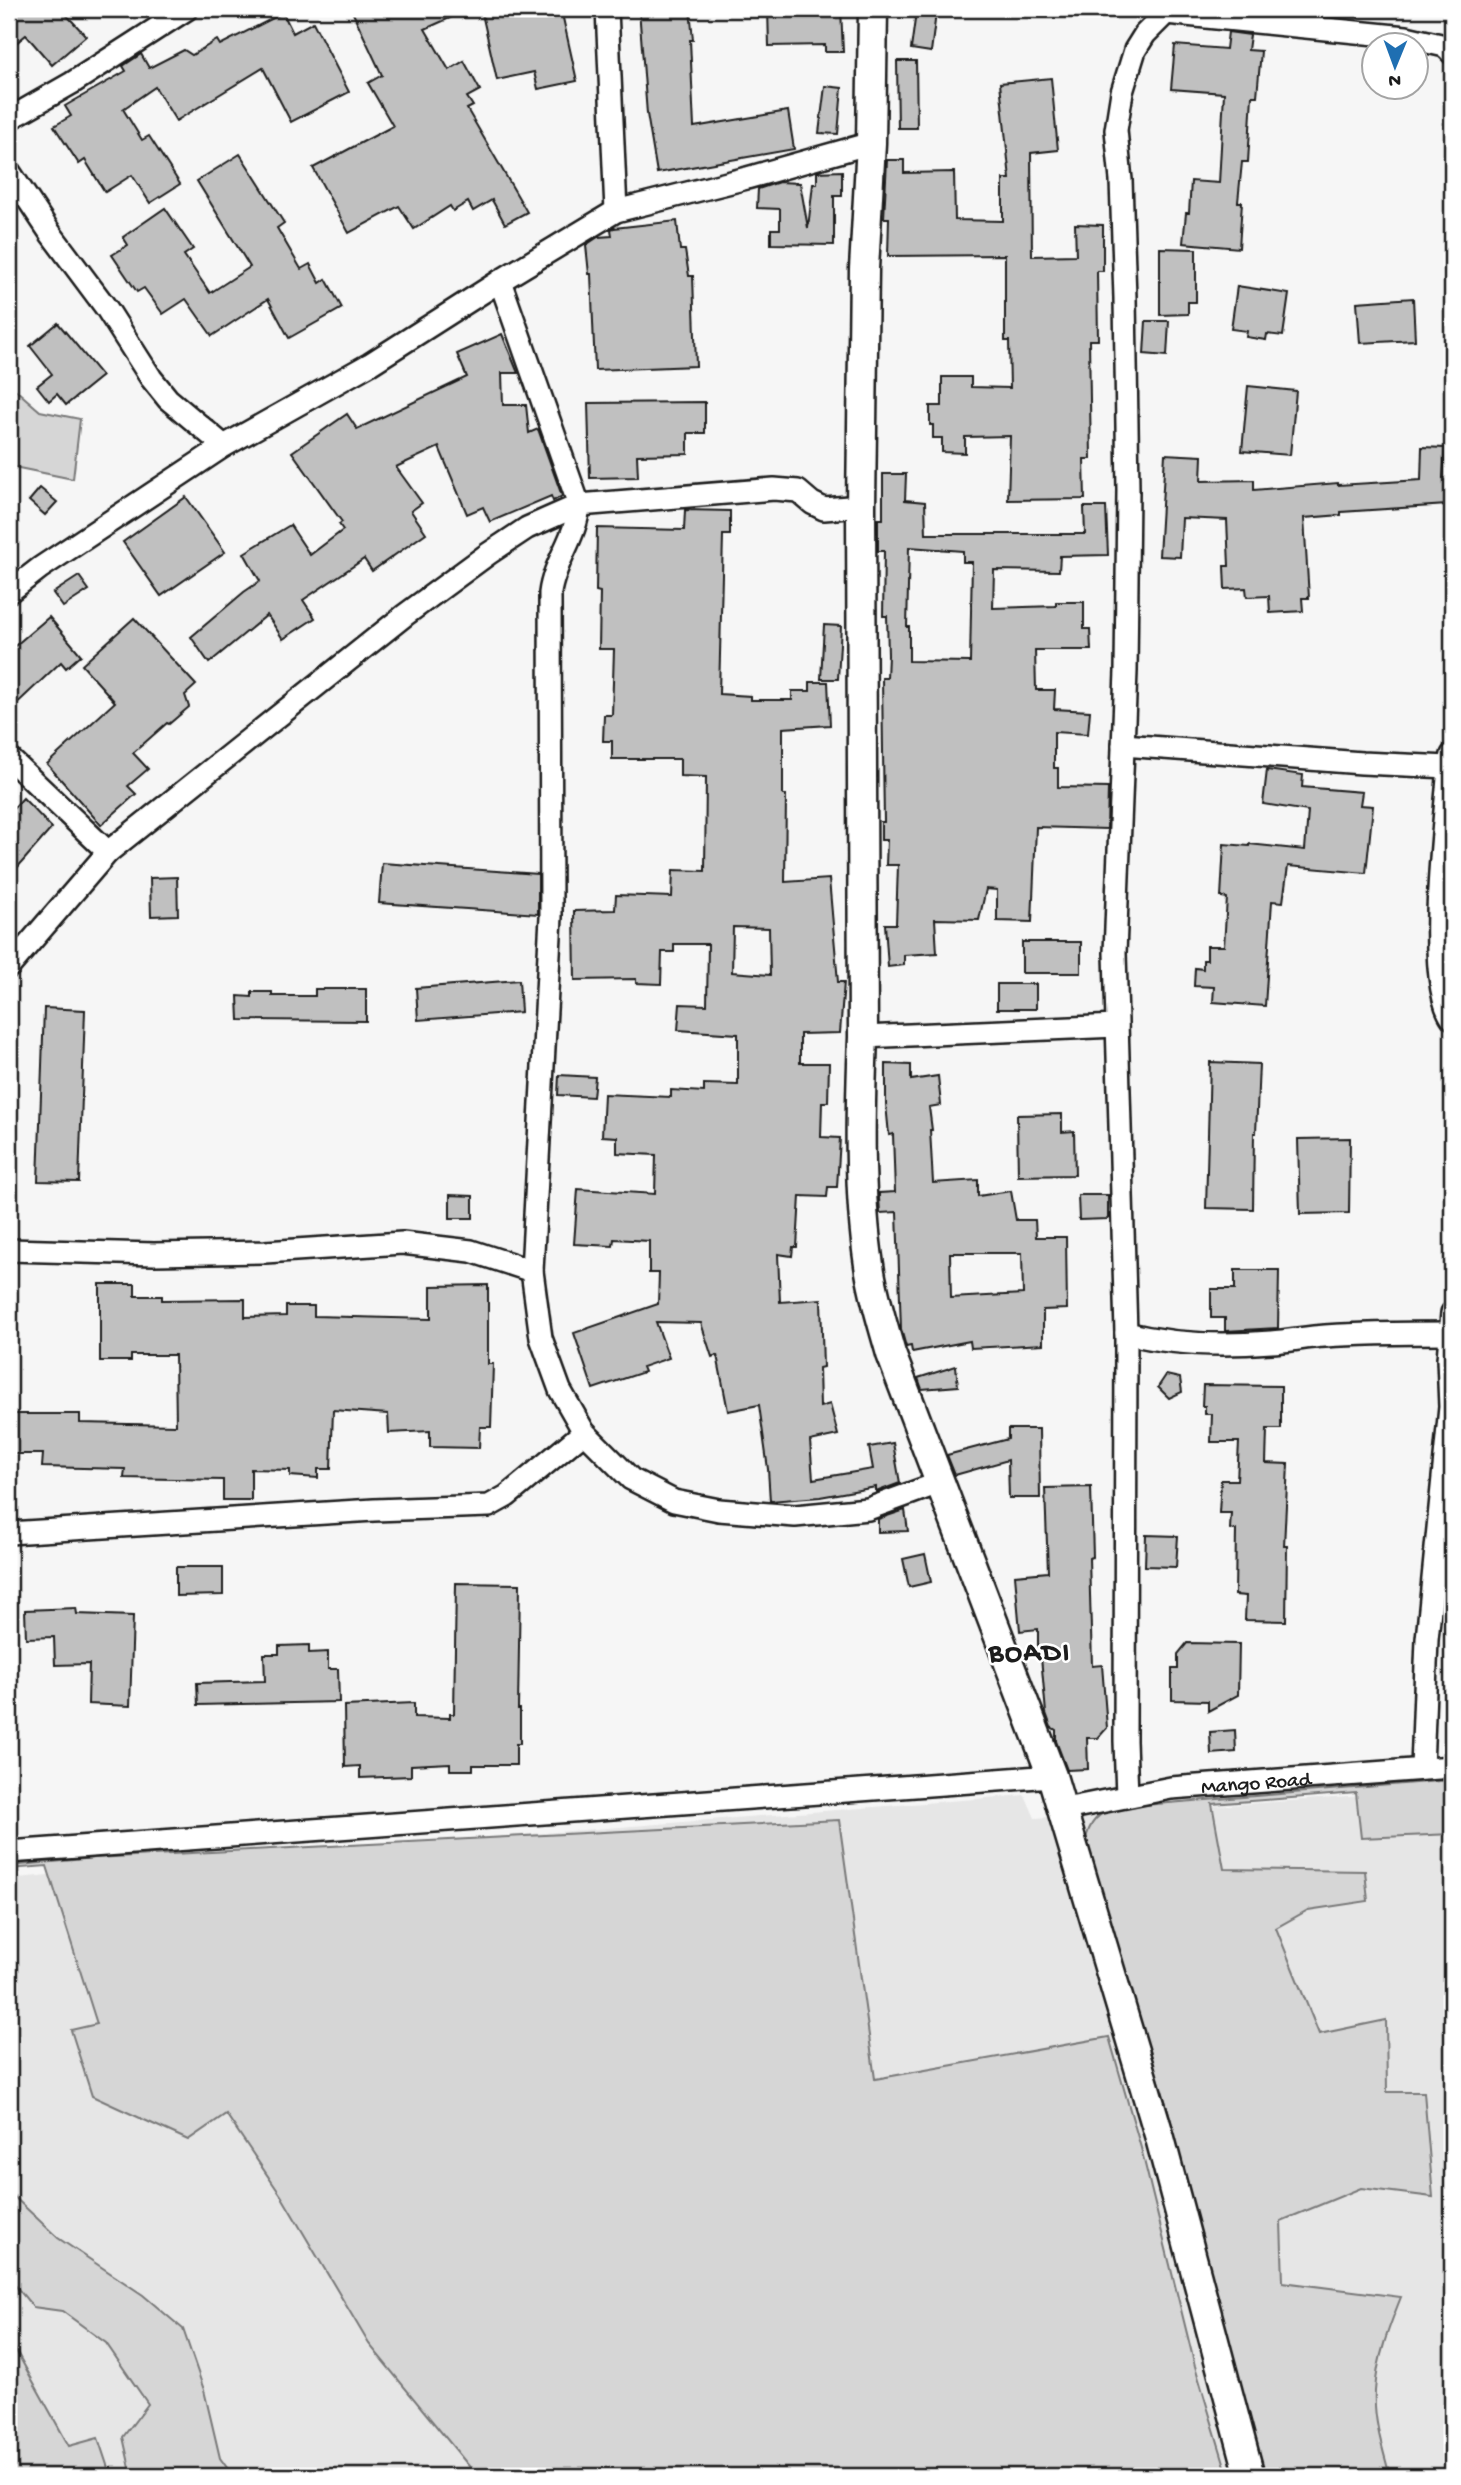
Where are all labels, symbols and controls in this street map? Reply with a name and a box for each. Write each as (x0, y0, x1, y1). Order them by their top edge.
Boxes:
north arrow (1360, 32, 1430, 102)
text: N (1388, 68, 1401, 91)
district label: BOADI (988, 1638, 1071, 1671)
street label: Mango Road (1200, 1768, 1314, 1802)

